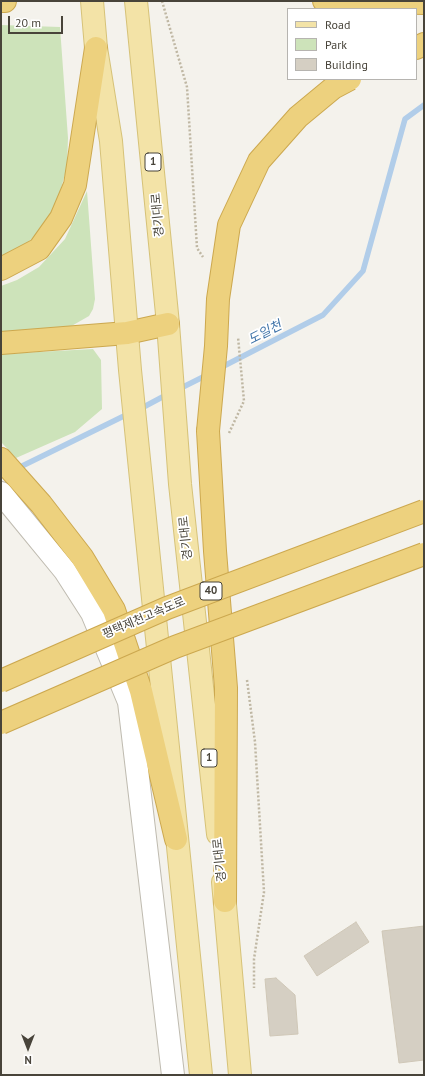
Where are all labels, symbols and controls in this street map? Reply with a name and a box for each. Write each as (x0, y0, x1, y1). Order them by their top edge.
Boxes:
scale bar (10, 8, 65, 34)
legend (287, 8, 417, 80)
text: 20 m (15, 15, 41, 30)
text: Road (325, 17, 350, 32)
text: Park (325, 37, 347, 52)
text: Building (325, 57, 368, 72)
road number: 1 (145, 153, 161, 171)
street label: 경기대로 (149, 192, 167, 238)
water label: 도일천 (245, 318, 285, 348)
street label: 경기대로 (177, 515, 195, 561)
road number: 40 (200, 582, 222, 600)
street label: 평택제천고속도로 (101, 594, 187, 642)
road number: 1 (201, 749, 217, 767)
street label: 경기대로 (211, 837, 229, 883)
north arrow (8, 1028, 48, 1068)
text: N (24, 1053, 32, 1067)

